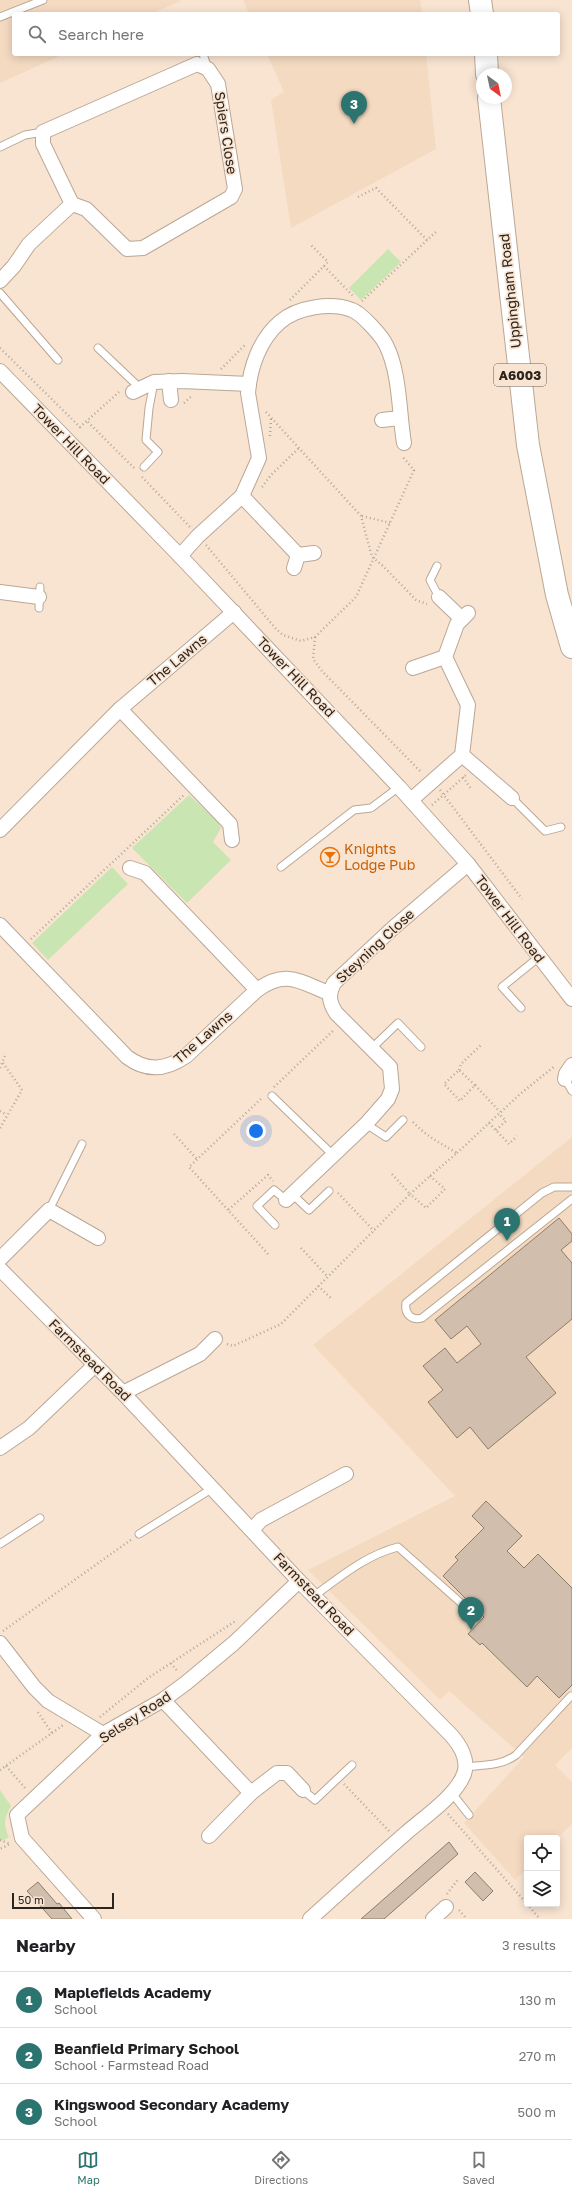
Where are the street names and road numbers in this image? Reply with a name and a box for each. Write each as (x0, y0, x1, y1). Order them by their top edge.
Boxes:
street label: Spiers Close (212, 90, 241, 176)
street label: Uppingham Road (495, 233, 524, 349)
road number: A6003 (494, 364, 546, 386)
street label: Tower Hill Road (29, 400, 114, 487)
street label: The Lawns (144, 630, 210, 689)
street label: Tower Hill Road (254, 633, 339, 720)
street label: Tower Hill Road (472, 872, 549, 966)
street label: Steyning Close (332, 905, 417, 986)
street label: The Lawns (170, 1007, 235, 1067)
street label: Farmstead Road (46, 1315, 135, 1404)
street label: Farmstead Road (270, 1548, 358, 1639)
street label: Selsey Road (96, 1687, 174, 1746)

